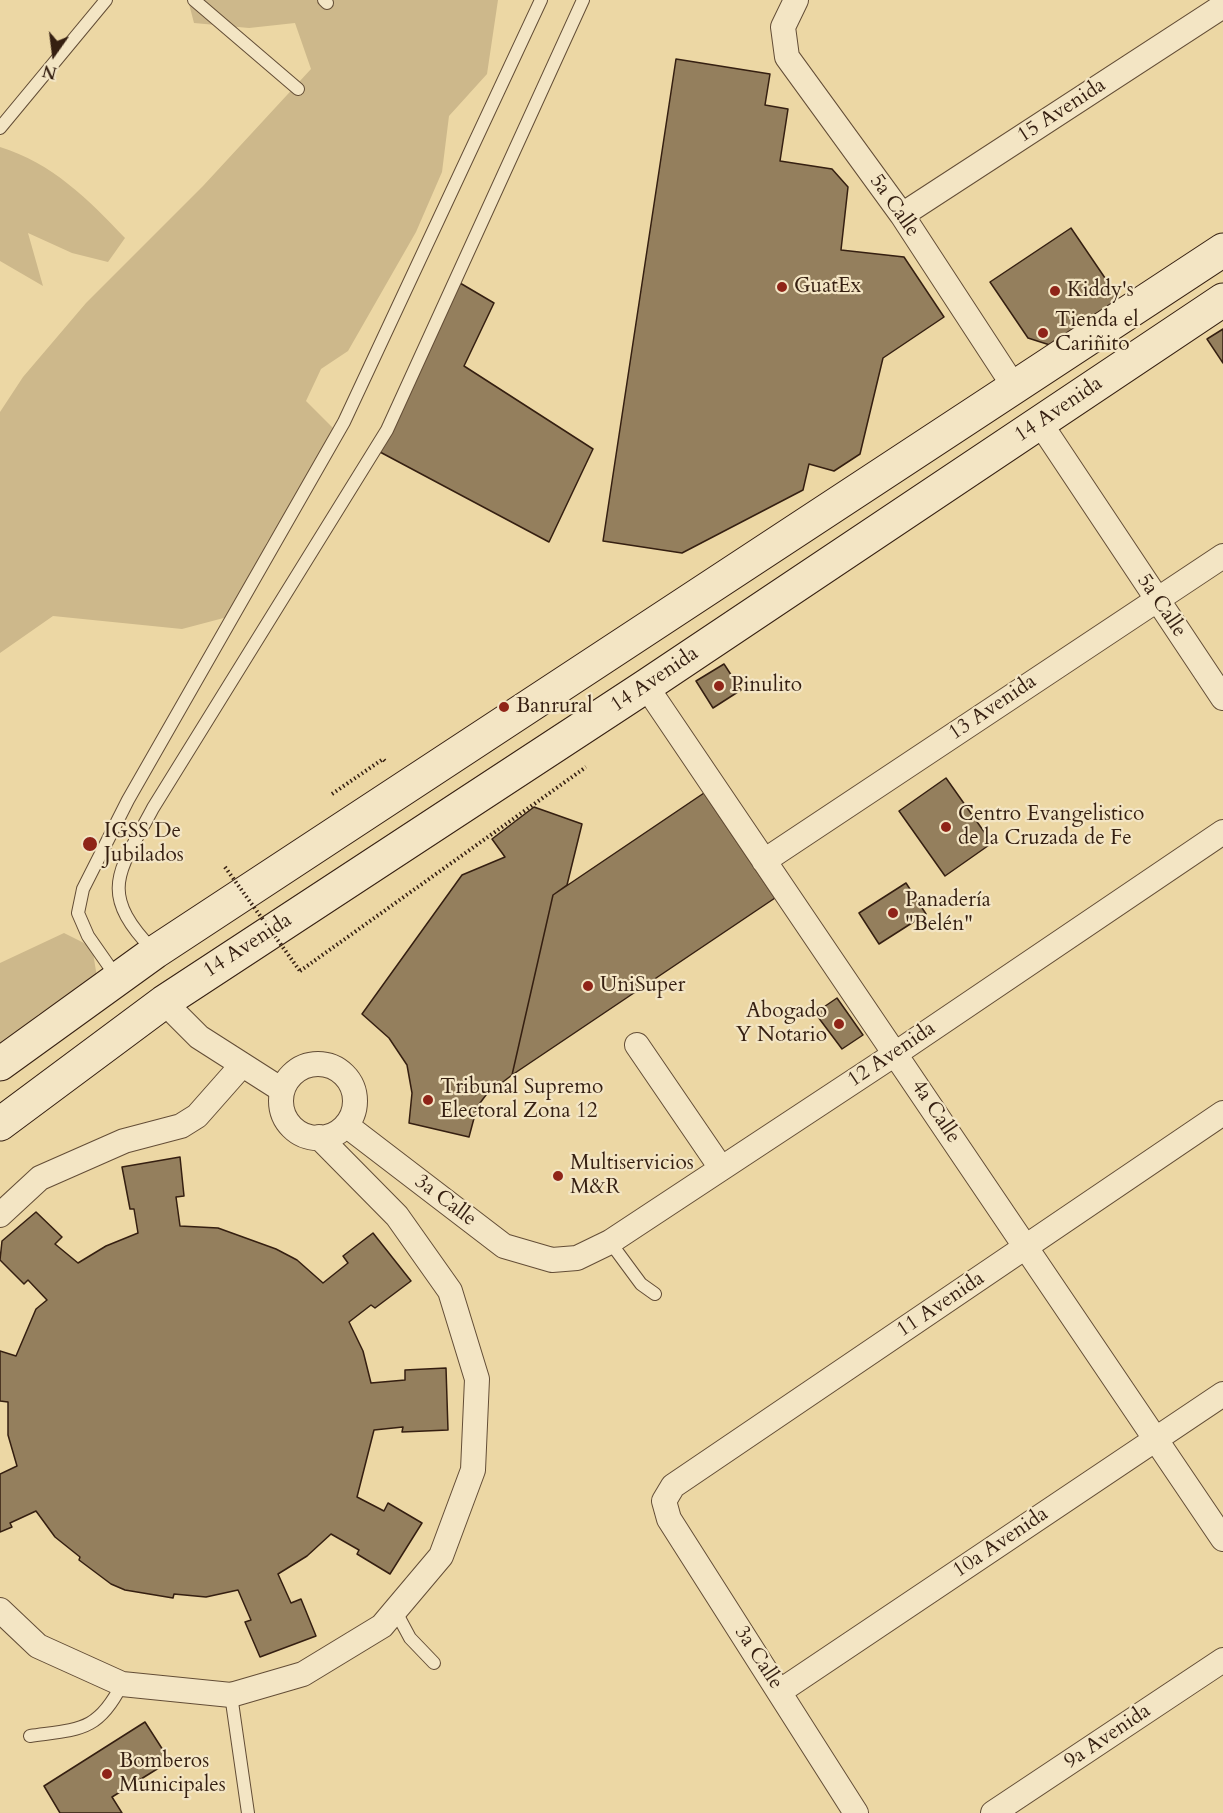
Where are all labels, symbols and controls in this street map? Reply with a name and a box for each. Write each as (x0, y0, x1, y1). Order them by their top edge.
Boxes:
north arrow (24, 24, 84, 84)
text: N (40, 59, 59, 84)
street label: 15 Avenida (1013, 73, 1111, 149)
street label: 5a Calle (863, 170, 925, 242)
place label: GuatEx (794, 274, 861, 300)
place label: Kiddy's (1067, 278, 1134, 304)
marker: GuatEx (775, 280, 789, 294)
marker: Kiddy's (1048, 284, 1062, 298)
place label: Tienda el Cariñito (1055, 308, 1139, 358)
marker: Tienda el Cariñito (1036, 326, 1050, 340)
street label: 14 Avenida (1010, 371, 1108, 449)
street label: 5a Calle (1131, 570, 1191, 642)
street label: 14 Avenida (606, 641, 704, 719)
street label: 13 Avenida (944, 669, 1042, 747)
place label: Pinulito (731, 673, 802, 699)
marker: Pinulito (712, 679, 726, 693)
place label: Banrural (516, 694, 593, 720)
marker: Banrural (497, 700, 511, 714)
place label: Centro Evangelistico de la Cruzada de Fe (958, 802, 1144, 852)
place label: IGSS De Jubilados (104, 819, 184, 869)
marker: Centro Evangelistico de la Cruzada de Fe (939, 820, 953, 834)
marker: IGSS De Jubilados (81, 835, 99, 853)
place label: Panadería "Belén" (905, 888, 991, 938)
marker: Panadería "Belén" (886, 906, 900, 920)
street label: 14 Avenida (199, 908, 297, 984)
place label: UniSuper (600, 973, 685, 999)
marker: UniSuper (581, 979, 595, 993)
place label: Abogado Y Notario (736, 999, 827, 1049)
street label: 12 Avenida (843, 1016, 941, 1094)
marker: Abogado Y Notario (832, 1017, 846, 1031)
place label: Tribunal Supremo Electoral Zona 12 (440, 1075, 603, 1125)
street label: 4a Calle (905, 1076, 965, 1148)
marker: Tribunal Supremo Electoral Zona 12 (421, 1093, 435, 1107)
place label: Multiservicios M&R (570, 1151, 694, 1201)
marker: Multiservicios M&R (551, 1169, 565, 1183)
street label: 3a Calle (409, 1170, 481, 1232)
street label: 11 Avenida (892, 1266, 990, 1344)
street label: 10a Avenida (949, 1502, 1053, 1584)
street label: 3a Calle (728, 1621, 788, 1695)
street label: 9a Avenida (1060, 1699, 1156, 1775)
place label: Bomberos Municipales (119, 1749, 226, 1799)
marker: Bomberos Municipales (100, 1767, 114, 1781)

